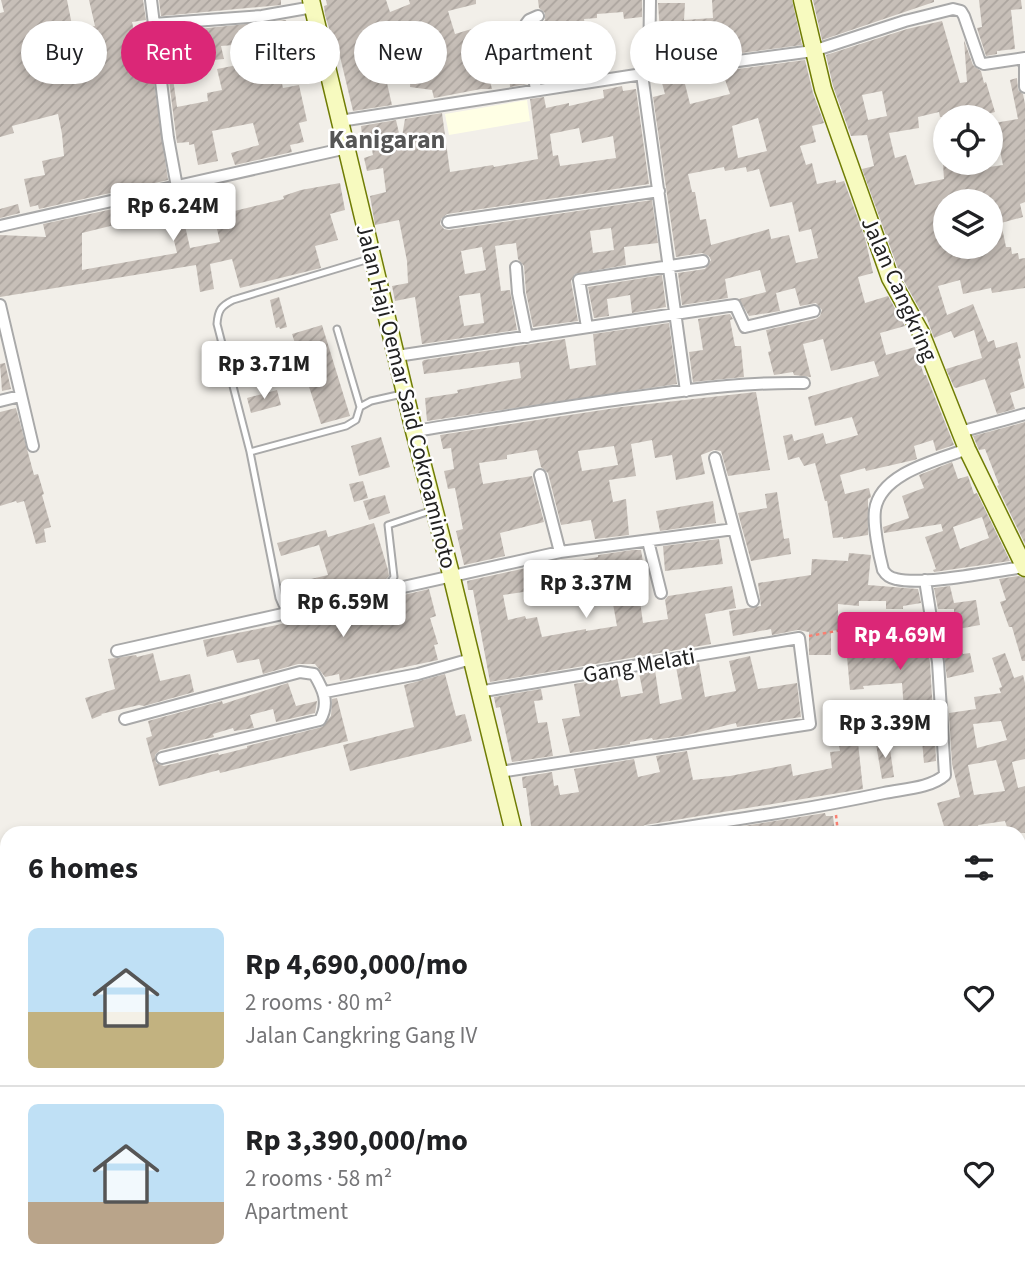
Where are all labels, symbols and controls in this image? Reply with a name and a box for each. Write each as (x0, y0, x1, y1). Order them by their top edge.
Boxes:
chip: Buy (21, 21, 107, 84)
chip: Rent (121, 21, 216, 84)
chip: Filters (230, 21, 340, 84)
chip: New (354, 21, 447, 84)
chip: Apartment (461, 21, 616, 84)
chip: House (630, 21, 742, 84)
map controls (933, 105, 1003, 259)
button: locate (933, 105, 1003, 175)
district label: Kanigaran (329, 121, 446, 158)
pin: Rp 6.24M (101, 184, 245, 243)
text: Rp 6.24M (127, 189, 219, 222)
button: layers (933, 189, 1003, 259)
street label: Jalan Cangkring (853, 212, 946, 367)
street label: Jalan Haji Oemar Said Cokroaminoto (348, 220, 465, 572)
pin: Rp 3.71M (192, 342, 336, 401)
text: Rp 3.71M (218, 347, 310, 380)
pin: Rp 3.37M (514, 560, 658, 620)
text: Rp 3.37M (540, 566, 632, 599)
pin: Rp 6.59M (271, 580, 415, 639)
text: Rp 6.59M (297, 585, 389, 618)
pin: Rp 4.69M (828, 612, 972, 672)
text: Rp 4.69M (854, 618, 946, 651)
street label: Gang Melati (580, 639, 698, 692)
pin: Rp 3.39M (813, 700, 957, 760)
text: Rp 3.39M (839, 706, 931, 739)
text: 6 homes (28, 847, 138, 890)
icon: filters (960, 849, 998, 887)
text: Rp 4,690,000/mo (245, 943, 468, 986)
icon: home (84, 956, 168, 1040)
icon: heart (960, 979, 998, 1017)
text: 2 rooms · 80 m² (245, 986, 392, 1019)
text: Jalan Cangkring Gang IV (245, 1019, 477, 1052)
text: Rp 3,390,000/mo (245, 1119, 468, 1162)
icon: home (84, 1132, 168, 1216)
icon: heart (960, 1155, 998, 1193)
text: 2 rooms · 58 m² (245, 1162, 392, 1195)
text: Apartment (245, 1195, 348, 1228)

